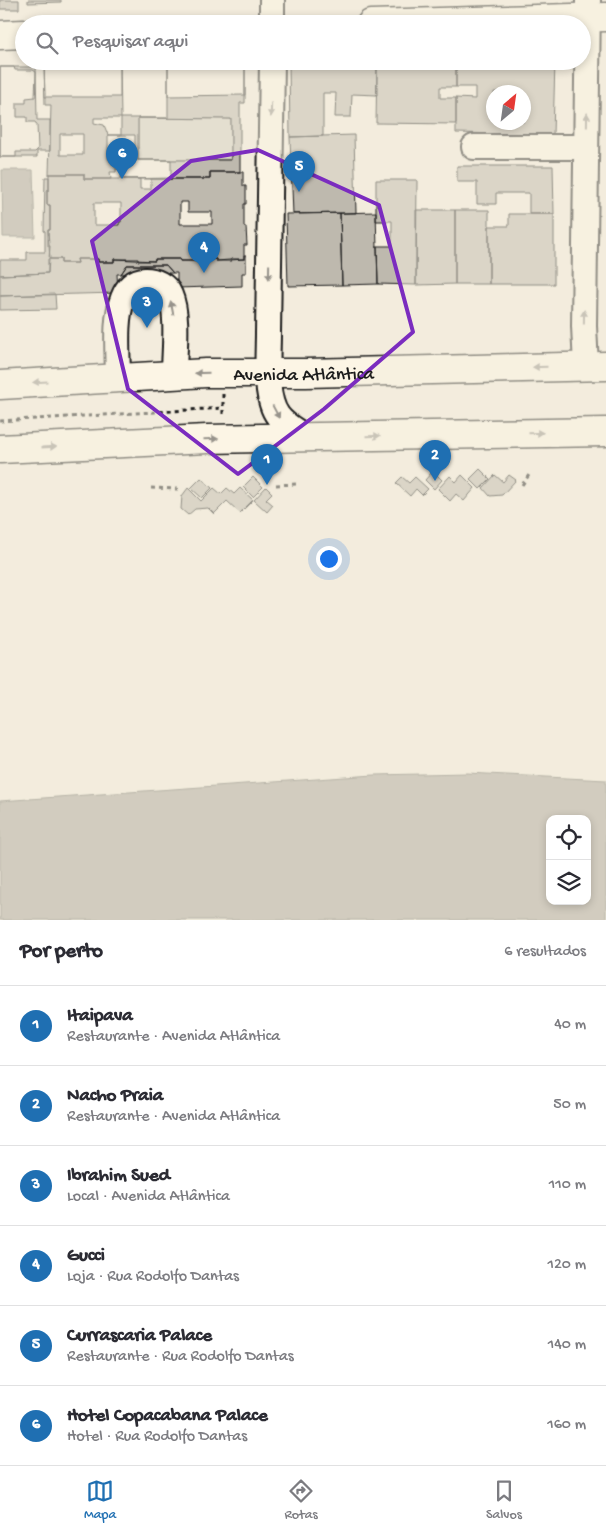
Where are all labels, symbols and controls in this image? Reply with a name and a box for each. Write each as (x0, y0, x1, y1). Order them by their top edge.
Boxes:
search box (15, 15, 591, 70)
icon: search (33, 29, 61, 57)
text: Pesquisar aqui (73, 31, 188, 54)
north arrow (486, 85, 531, 130)
one-way arrow (267, 102, 275, 118)
one-way arrow (583, 111, 591, 127)
pin: 6 (106, 138, 138, 179)
pin: 5 (283, 151, 315, 192)
pin: 4 (188, 232, 220, 273)
one-way arrow (265, 265, 273, 281)
pin: 3 (131, 287, 163, 328)
one-way arrow (168, 300, 176, 316)
one-way arrow (580, 309, 588, 325)
street label: Avenida Atlântica (233, 363, 376, 388)
one-way arrow (532, 363, 548, 371)
one-way arrow (194, 369, 210, 377)
one-way arrow (31, 379, 47, 387)
one-way arrow (272, 404, 280, 419)
one-way arrow (528, 429, 544, 437)
one-way arrow (366, 432, 382, 440)
one-way arrow (203, 435, 219, 443)
pin: 2 (419, 440, 451, 481)
one-way arrow (41, 442, 57, 450)
pin: 1 (251, 444, 283, 485)
your location (316, 546, 342, 572)
map controls (546, 815, 591, 905)
button: locate (546, 815, 591, 860)
button: layers (546, 860, 591, 905)
text: Por perto (20, 940, 103, 965)
text: 6 resultados (504, 943, 586, 962)
text: Itaipava (67, 1005, 133, 1028)
text: 1 (33, 1016, 39, 1035)
text: 40 m (554, 1016, 586, 1035)
text: Restaurante · Avenida Atlântica (67, 1028, 280, 1047)
text: Nacho Praia (67, 1085, 163, 1108)
text: 2 (32, 1096, 40, 1115)
text: 50 m (553, 1096, 586, 1115)
text: Restaurante · Avenida Atlântica (67, 1108, 280, 1127)
text: Ibrahim Sued (67, 1165, 170, 1188)
text: 3 (32, 1176, 40, 1195)
text: 110 m (549, 1176, 586, 1195)
text: Local · Avenida Atlântica (67, 1188, 230, 1207)
text: Gucci (67, 1245, 105, 1268)
text: 4 (32, 1256, 40, 1275)
text: 120 m (547, 1256, 586, 1275)
text: Loja · Rua Rodolfo Dantas (67, 1268, 239, 1287)
text: Currascaria Palace (67, 1325, 212, 1348)
text: 5 (32, 1336, 40, 1355)
text: 140 m (548, 1336, 586, 1355)
text: Restaurante · Rua Rodolfo Dantas (67, 1348, 294, 1367)
text: Hotel Copacabana Palace (67, 1405, 268, 1428)
text: 6 (32, 1416, 40, 1435)
text: 160 m (547, 1416, 586, 1435)
text: Hotel · Rua Rodolfo Dantas (67, 1428, 247, 1447)
tab: Mapa (84, 1477, 116, 1524)
tab: Rotas (284, 1477, 318, 1524)
tab: Salvos (486, 1477, 522, 1524)

